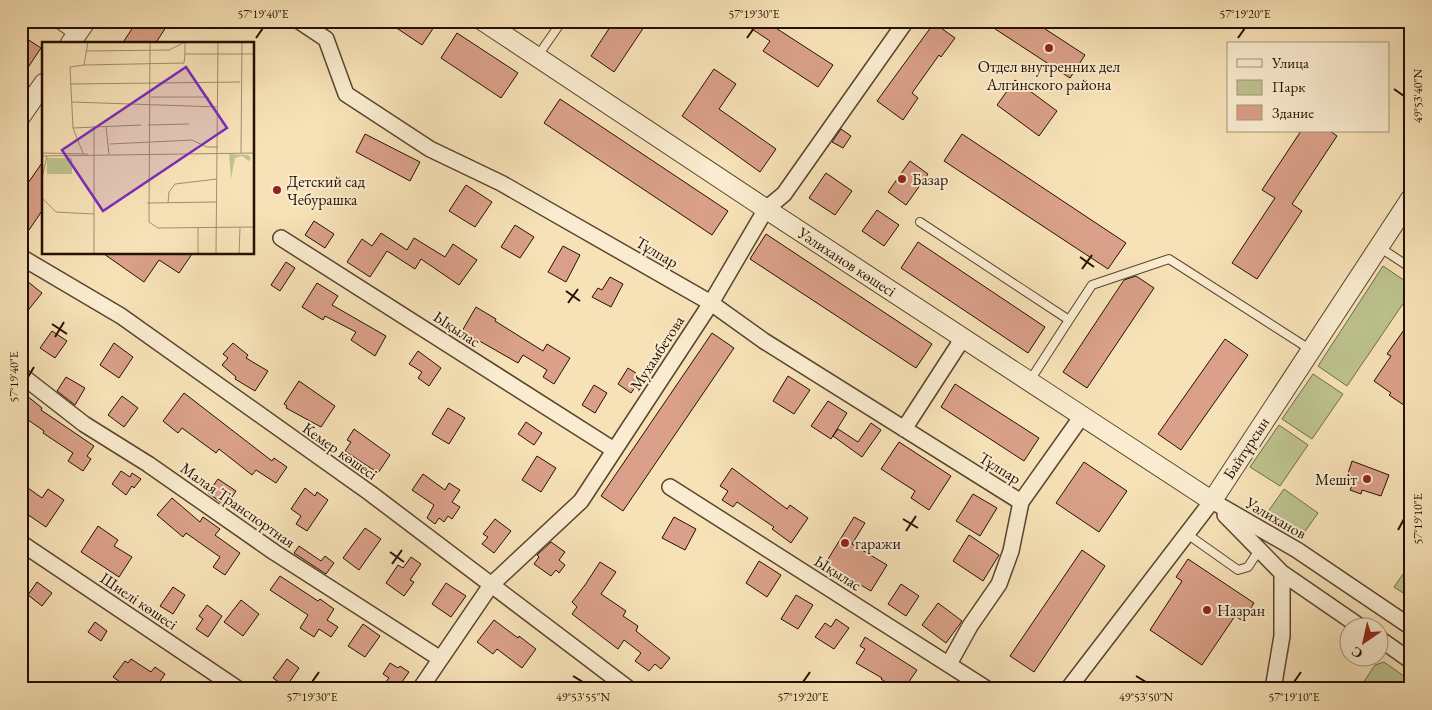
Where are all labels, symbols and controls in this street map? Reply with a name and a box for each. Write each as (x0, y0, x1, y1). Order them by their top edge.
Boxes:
text: 57°19'40"E (237, 6, 289, 22)
text: 57°19'30"E (728, 6, 780, 22)
text: 57°19'20"E (1219, 6, 1271, 22)
inset map (42, 42, 255, 255)
marker: Отдел внутренних дел Алгинского района (1043, 42, 1055, 54)
legend (1227, 42, 1390, 132)
text: Улица (1271, 53, 1309, 72)
place label: Отдел внутренних дел Алгинского района (978, 56, 1121, 95)
text: 49°53'40"N (1410, 69, 1426, 123)
text: Парк (1272, 77, 1305, 96)
text: Здание (1272, 103, 1314, 122)
place label: Базар (912, 169, 948, 190)
place label: Детский сад Чебурашка (287, 171, 366, 210)
marker: Базар (896, 173, 908, 185)
marker: Детский сад Чебурашка (271, 184, 283, 196)
street label: Уәлиханов көшесі (793, 222, 900, 302)
street label: Тұлпар (632, 231, 682, 273)
street label: Ықылас (429, 306, 485, 352)
street label: Мухамбетова (625, 311, 689, 394)
text: 57°19'40"E (6, 351, 22, 403)
street label: Байтұрсын (1218, 413, 1274, 483)
street label: Кемер көшесі (298, 417, 382, 485)
street label: Тұлпар (975, 447, 1025, 489)
street label: Малая Транспортная (176, 457, 300, 553)
place label: Мешіт (1315, 469, 1357, 490)
marker: Мешіт (1361, 473, 1373, 485)
street label: Уәлиханов (1241, 492, 1310, 544)
text: 57°19'10"E (1410, 493, 1426, 545)
place label: гаражи (855, 533, 901, 554)
marker: гаражи (839, 537, 851, 549)
street label: Ықылас (810, 550, 866, 596)
street label: Шиелі көшесі (96, 567, 182, 635)
place label: Назран (1217, 600, 1265, 621)
marker: Назран (1201, 604, 1213, 616)
north arrow (1340, 618, 1390, 668)
text: С (1348, 643, 1366, 663)
text: 57°19'30"E (286, 689, 338, 705)
text: 49°53'55"N (556, 689, 610, 705)
text: 57°19'20"E (777, 689, 829, 705)
text: 49°53'50"N (1119, 689, 1173, 705)
text: 57°19'10"E (1268, 689, 1320, 705)

